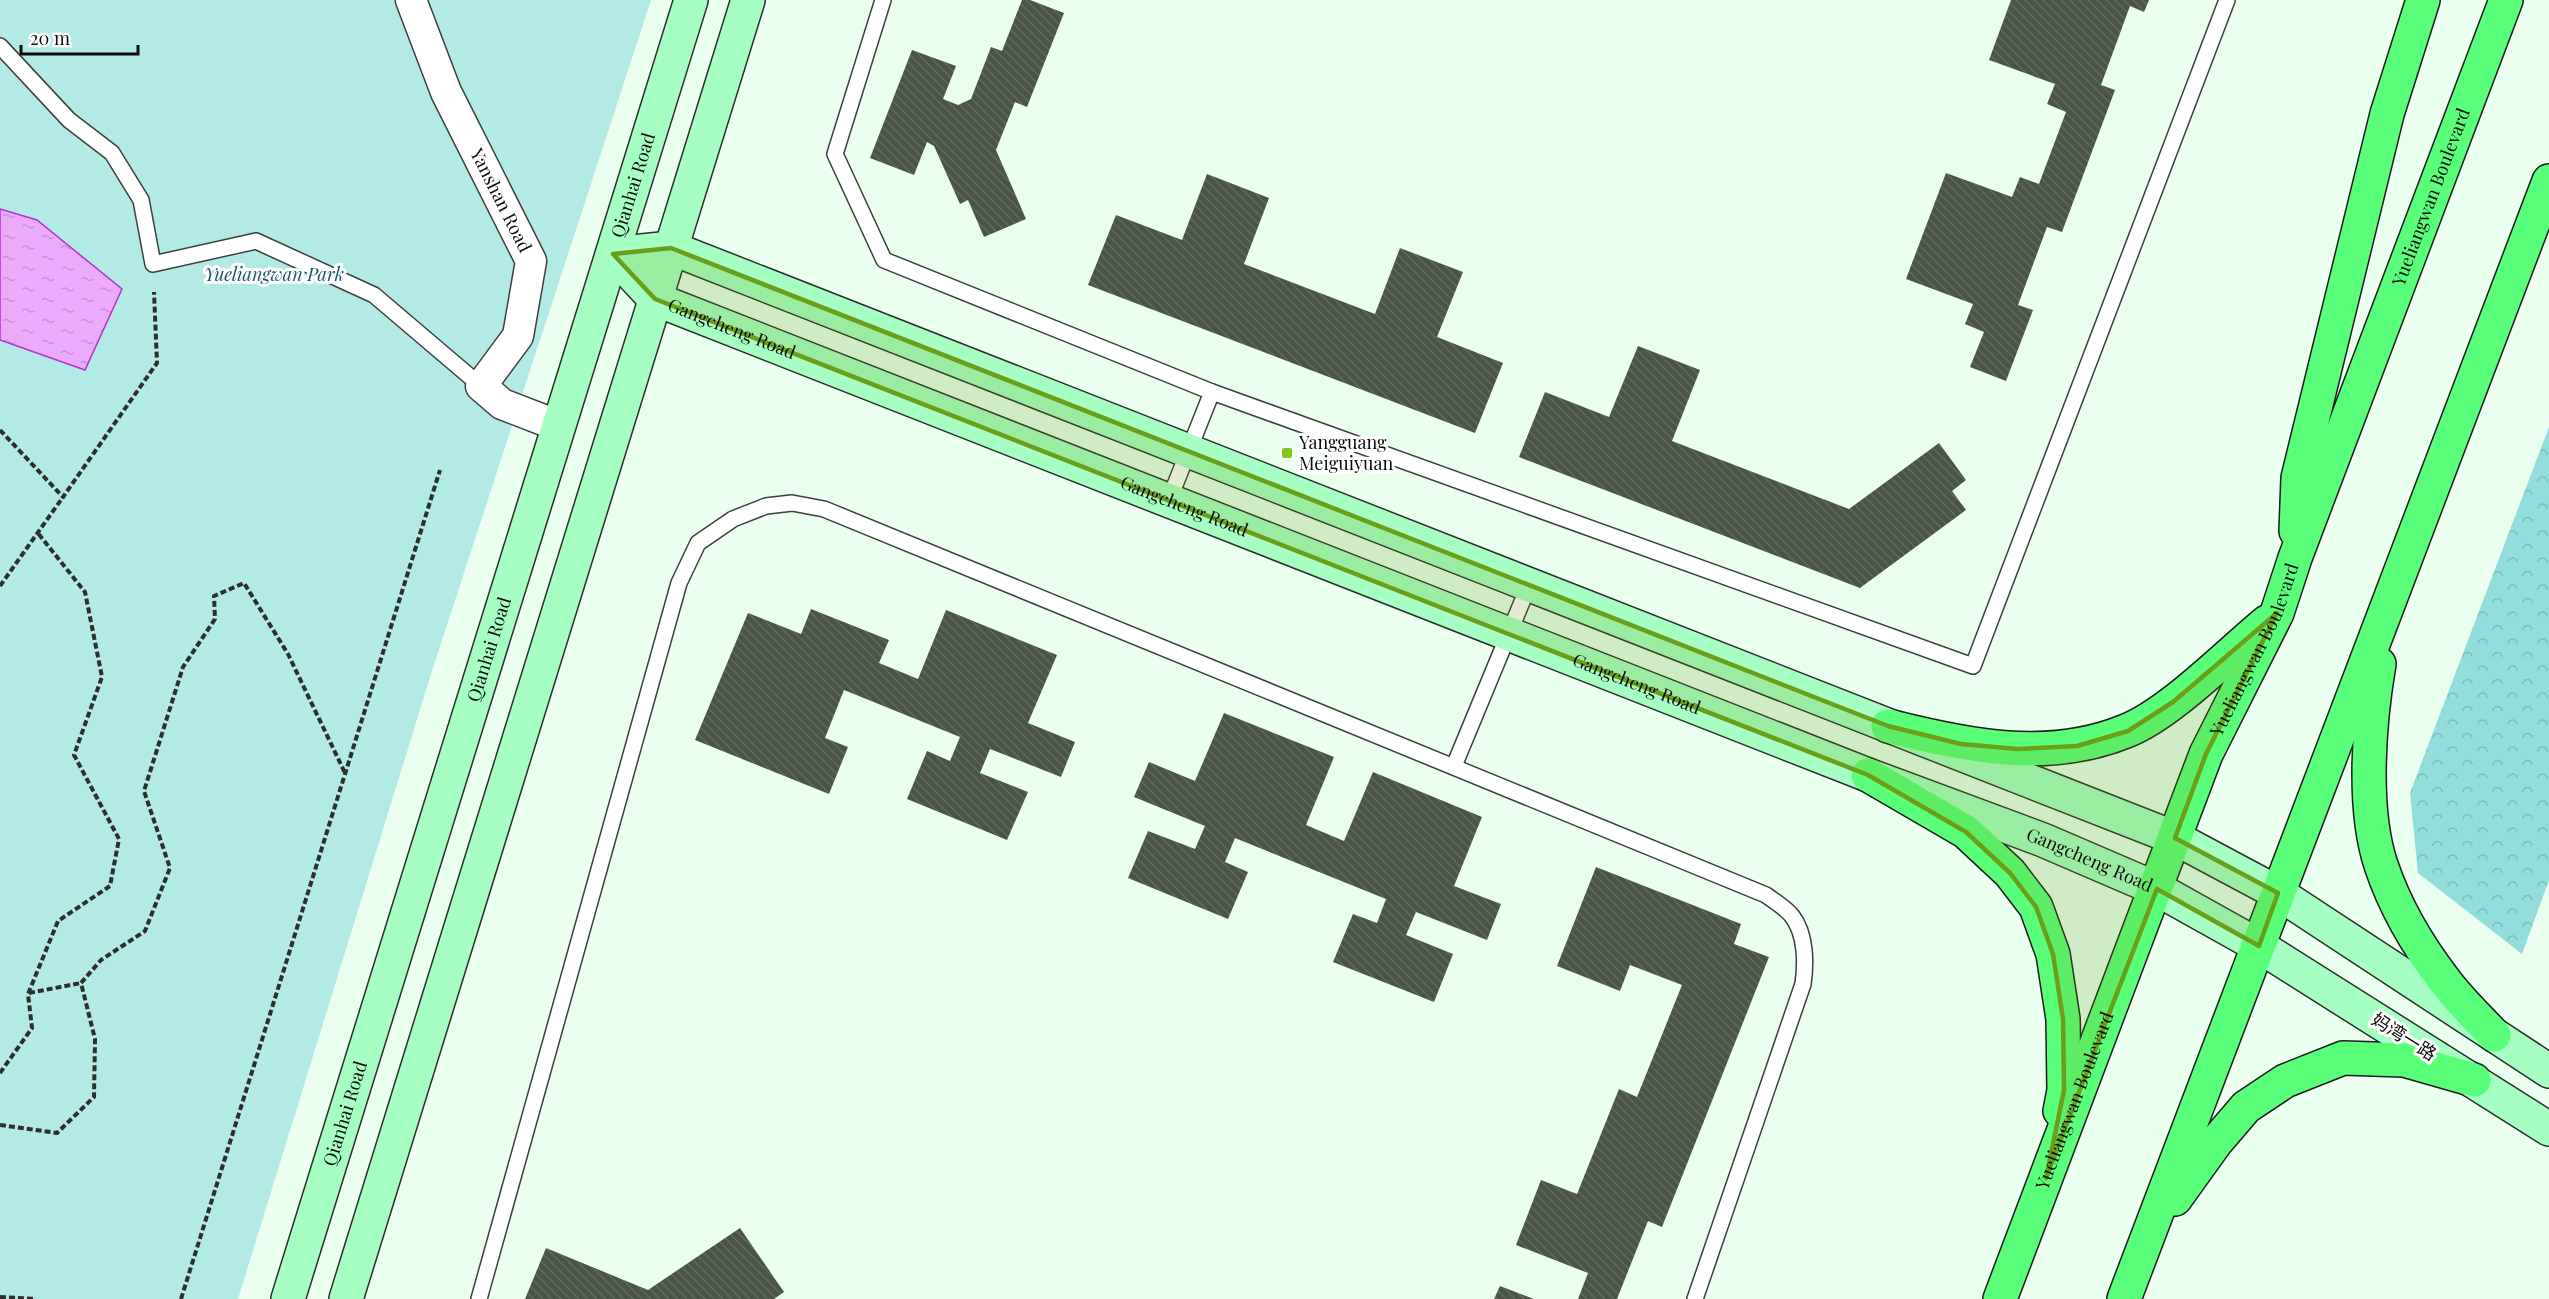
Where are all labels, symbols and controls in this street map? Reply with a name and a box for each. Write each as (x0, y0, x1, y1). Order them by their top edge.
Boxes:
scale bar (21, 18, 138, 56)
text: 20 m (30, 26, 70, 50)
street label: Yueliangwan Boulevard (2386, 104, 2475, 290)
street label: Qianhai Road (605, 129, 660, 241)
street label: Yanshan Road (465, 143, 538, 257)
park label: Yueliangwan Park (204, 262, 344, 286)
street label: Gangcheng Road (665, 292, 800, 364)
place label: Yangguang Meiguiyuan (1298, 430, 1393, 475)
marker: Yangguang Meiguiyuan (1280, 446, 1294, 460)
street label: Gangcheng Road (1117, 470, 1252, 542)
street label: Yueliangwan Boulevard (2203, 559, 2304, 741)
street label: Qianhai Road (461, 593, 516, 705)
street label: Gangcheng Road (1570, 647, 1705, 719)
street label: Gangcheng Road (2023, 822, 2157, 897)
street label: Yueliangwan Boulevard (2029, 1007, 2119, 1194)
street label: 妈湾一路 (2368, 1007, 2441, 1065)
street label: Qianhai Road (317, 1057, 372, 1169)

